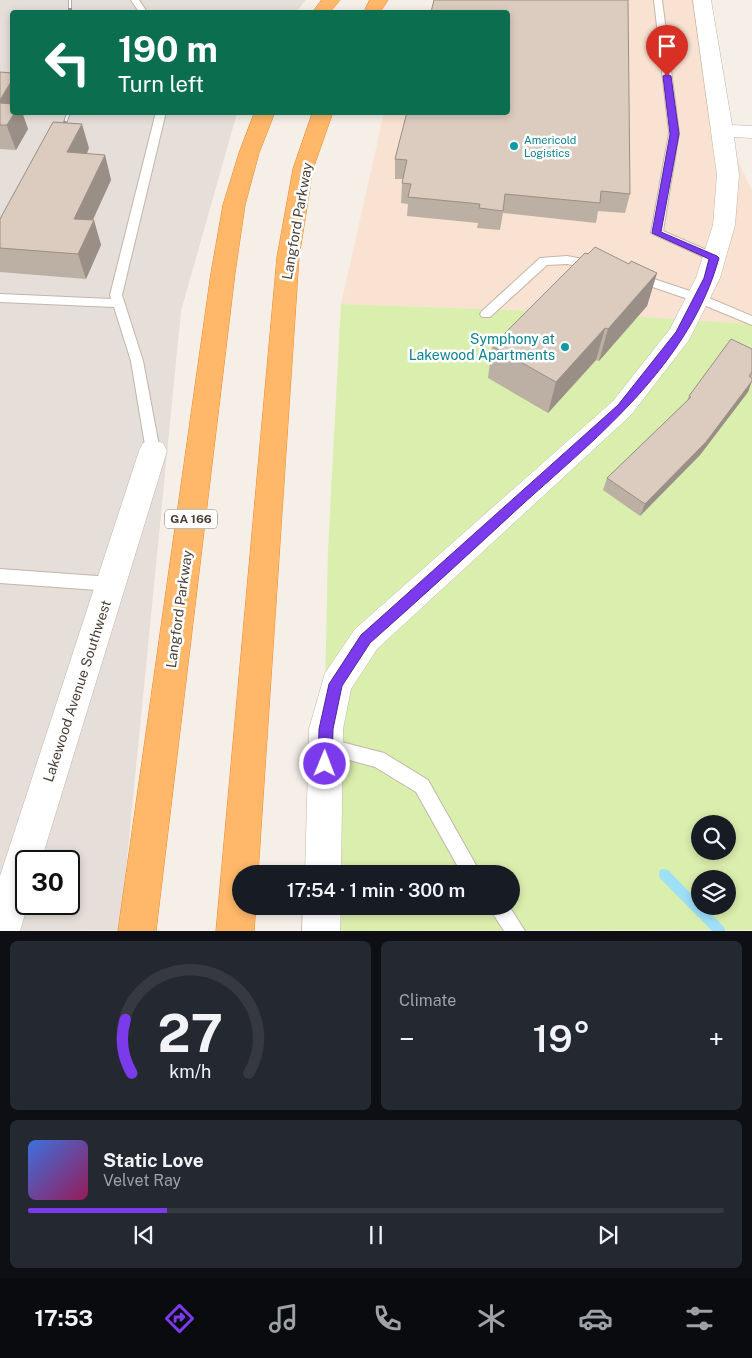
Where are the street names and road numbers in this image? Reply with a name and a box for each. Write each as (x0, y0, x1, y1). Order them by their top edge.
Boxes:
street label: Langford Parkway (279, 161, 315, 281)
road number: GA 166 (165, 509, 217, 528)
street label: Langford Parkway (163, 549, 195, 669)
street label: Lakewood Avenue Southwest (40, 598, 114, 784)

